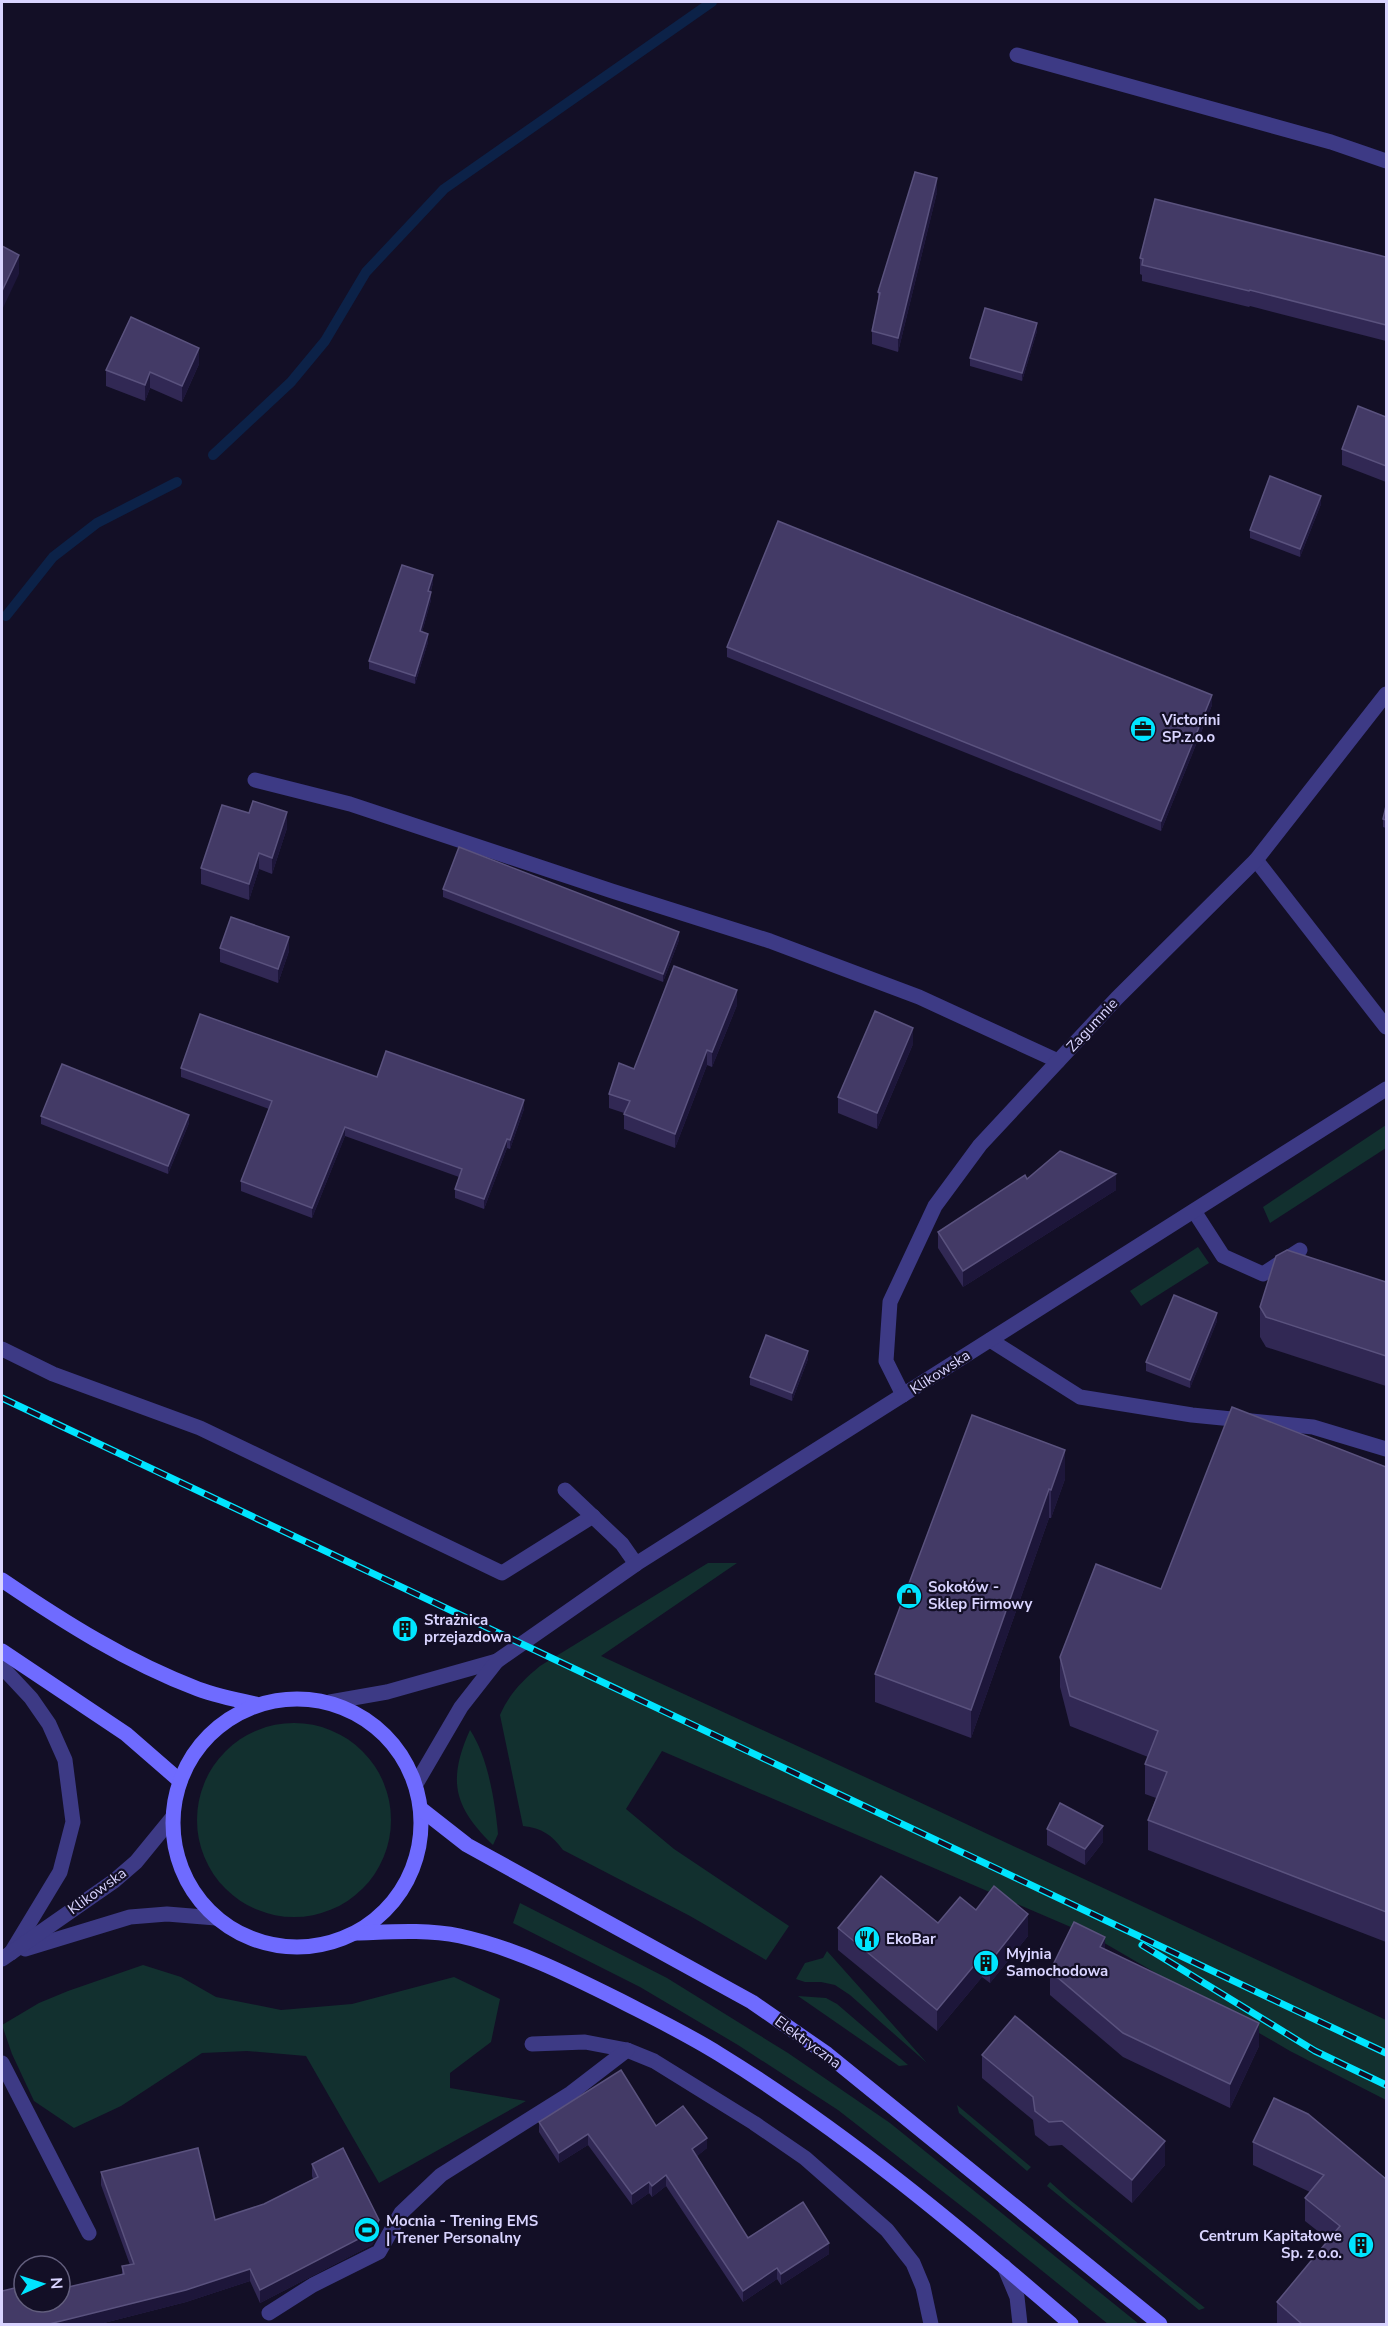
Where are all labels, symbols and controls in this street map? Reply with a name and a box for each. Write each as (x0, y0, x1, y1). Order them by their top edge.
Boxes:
place label: Victorini SP.z.o.o (1161, 710, 1220, 747)
office icon: Victorini SP.z.o.o (1128, 714, 1158, 744)
street label: Zagumnie (1062, 994, 1122, 1056)
street label: Klikowska (906, 1345, 974, 1399)
place label: Sokołów - Sklep Firmowy (928, 1577, 1033, 1614)
shop icon: Sokołów - Sklep Firmowy (894, 1581, 924, 1611)
place label: Strażnica przejazdowa (424, 1610, 511, 1647)
building icon: Strażnica przejazdowa (390, 1614, 420, 1644)
street label: Klikowska (64, 1863, 130, 1919)
restaurant icon: EkoBar (852, 1924, 882, 1954)
place label: EkoBar (886, 1929, 936, 1949)
place label: Myjnia Samochodowa (1006, 1944, 1108, 1981)
building icon: Myjnia Samochodowa (971, 1948, 1001, 1978)
street label: Elektryczna (771, 2011, 845, 2073)
place label: Mocnia - Trening EMS | Trener Personalny (386, 2211, 538, 2248)
sports icon: Mocnia - Trening EMS | Trener Personalny (352, 2215, 382, 2245)
place label: Centrum Kapitałowe Sp. z o.o. (1199, 2226, 1342, 2263)
building icon: Centrum Kapitałowe Sp. z o.o. (1346, 2230, 1376, 2260)
north arrow (12, 2254, 72, 2314)
text: N (45, 2277, 67, 2290)

